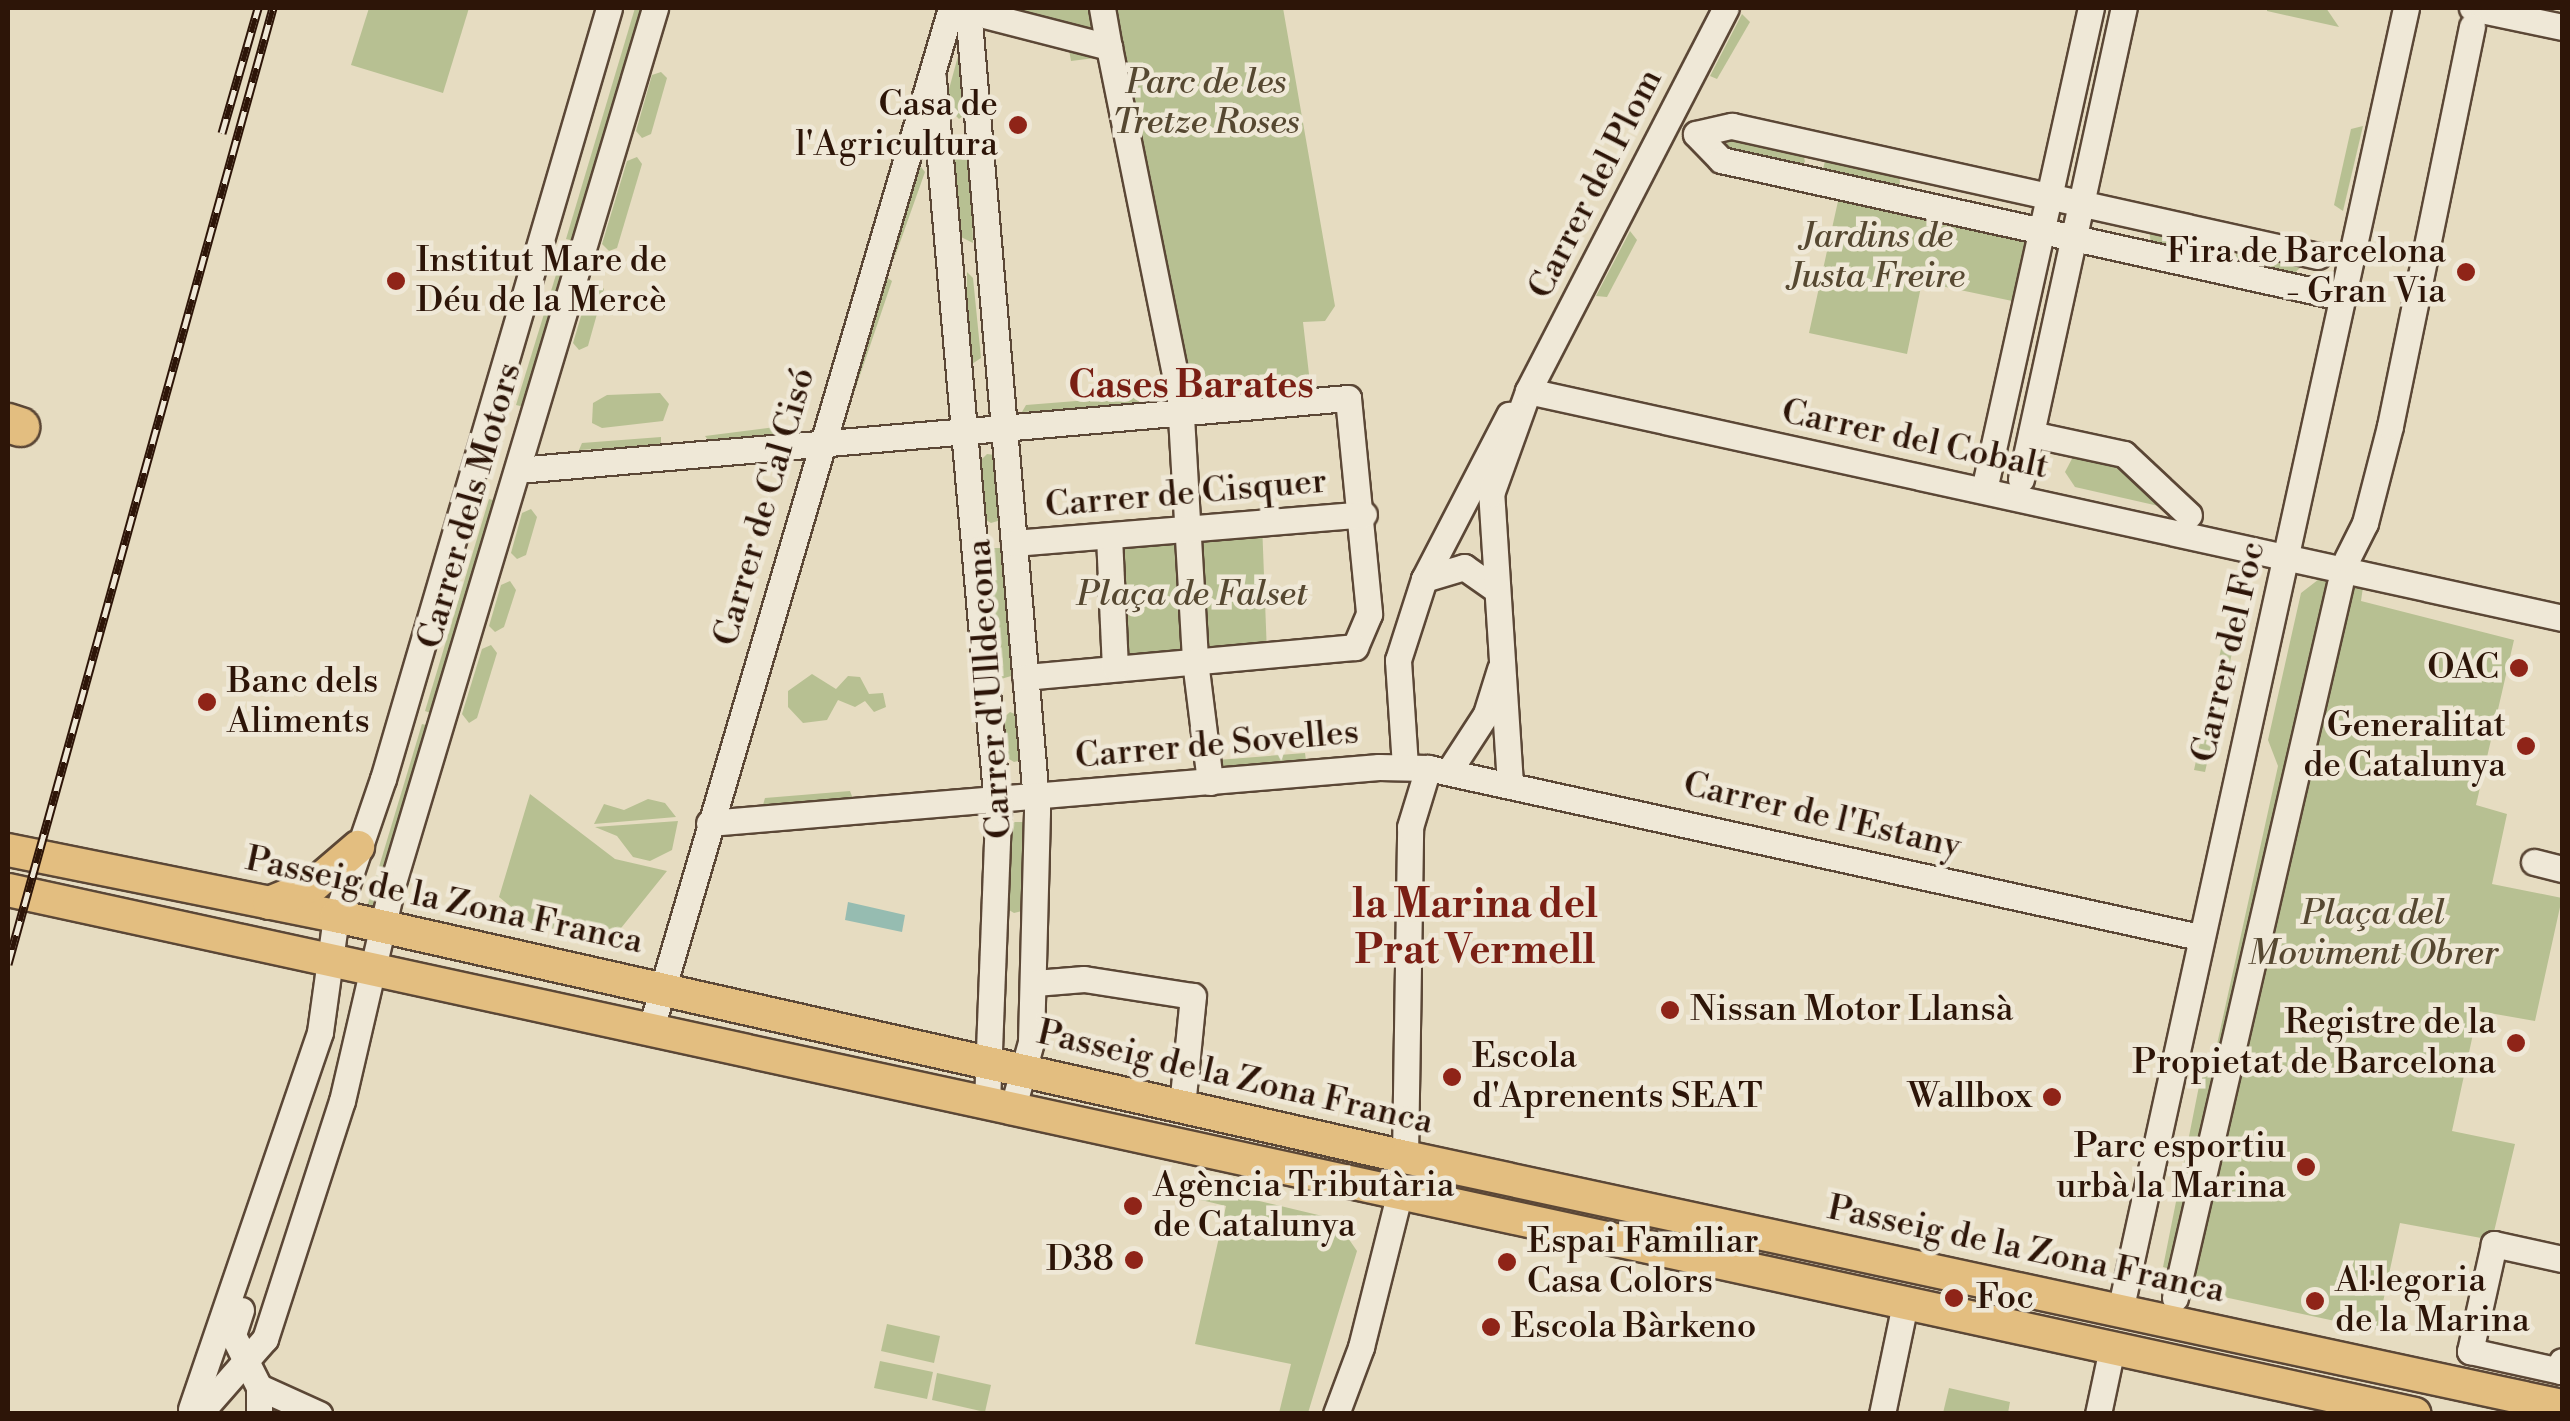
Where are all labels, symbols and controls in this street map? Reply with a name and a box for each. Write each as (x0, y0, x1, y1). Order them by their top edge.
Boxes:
park label: Parc de les Tretze Roses (1112, 62, 1300, 144)
street label: Carrer del Plom (1520, 62, 1672, 306)
place label: Casa de l'Agricultura (795, 84, 998, 166)
marker: Casa de l'Agricultura (1007, 114, 1029, 136)
park label: Jardins de Justa Freire (1789, 216, 1965, 298)
place label: Fira de Barcelona - Gran Via (2166, 231, 2446, 313)
place label: Institut Mare de Déu de la Mercè (416, 240, 667, 322)
marker: Fira de Barcelona - Gran Via (2455, 261, 2477, 283)
marker: Institut Mare de Déu de la Mercè (385, 270, 407, 292)
street label: Carrer dels Motors (409, 358, 531, 654)
street label: Carrer de Cal Cisó (705, 363, 825, 651)
district label: Cases Barates (1068, 363, 1314, 409)
street label: Carrer del Cobalt (1778, 391, 2052, 489)
street label: Carrer de Cisquer (1043, 461, 1329, 527)
street label: Carrer del Foc (2183, 537, 2275, 767)
street label: Carrer d'Ulldecona (959, 538, 1021, 840)
park label: Plaça de Falset (1077, 574, 1307, 616)
place label: OAC (2427, 647, 2499, 689)
marker: OAC (2508, 657, 2530, 679)
place label: Banc dels Aliments (227, 661, 378, 743)
marker: Banc dels Aliments (196, 691, 218, 713)
place label: Generalitat de Catalunya (2303, 705, 2506, 787)
street label: Carrer de Sovelles (1073, 712, 1361, 778)
marker: Generalitat de Catalunya (2515, 735, 2537, 757)
street label: Carrer de l'Estany (1679, 764, 1965, 868)
street label: Passeig de la Zona Franca (242, 838, 646, 964)
district label: la Marina del Prat Vermell (1352, 881, 1598, 975)
park label: Plaça del Moviment Obrer (2248, 893, 2498, 975)
place label: Nissan Motor Llansà (1690, 989, 2013, 1031)
marker: Nissan Motor Llansà (1659, 999, 1681, 1021)
place label: Registre de la Propietat de Barcelona (2132, 1002, 2496, 1084)
street label: Passeig de la Zona Franca (1033, 1012, 1437, 1144)
marker: Registre de la Propietat de Barcelona (2505, 1032, 2527, 1054)
place label: Escola d'Aprenents SEAT (1472, 1036, 1763, 1118)
marker: Escola d'Aprenents SEAT (1441, 1066, 1463, 1088)
place label: Wallbox (1907, 1076, 2032, 1118)
marker: Wallbox (2041, 1086, 2063, 1108)
place label: Parc esportiu urbà la Marina (2056, 1126, 2286, 1208)
marker: Parc esportiu urbà la Marina (2295, 1156, 2317, 1178)
place label: Agència Tributària de Catalunya (1153, 1165, 1455, 1247)
street label: Passeig de la Zona Franca (1824, 1187, 2228, 1313)
marker: Agència Tributària de Catalunya (1122, 1195, 1144, 1217)
place label: Espai Familiar Casa Colors (1527, 1221, 1759, 1303)
place label: D38 (1046, 1239, 1114, 1281)
marker: D38 (1123, 1249, 1145, 1271)
marker: Espai Familiar Casa Colors (1496, 1251, 1518, 1273)
place label: Al·legoria de la Marina (2335, 1260, 2530, 1342)
place label: Foc (1976, 1277, 2034, 1319)
marker: Foc (1941, 1285, 1967, 1311)
marker: Al·legoria de la Marina (2304, 1290, 2326, 1312)
place label: Escola Bàrkeno (1511, 1306, 1756, 1348)
marker: Escola Bàrkeno (1480, 1316, 1502, 1338)

